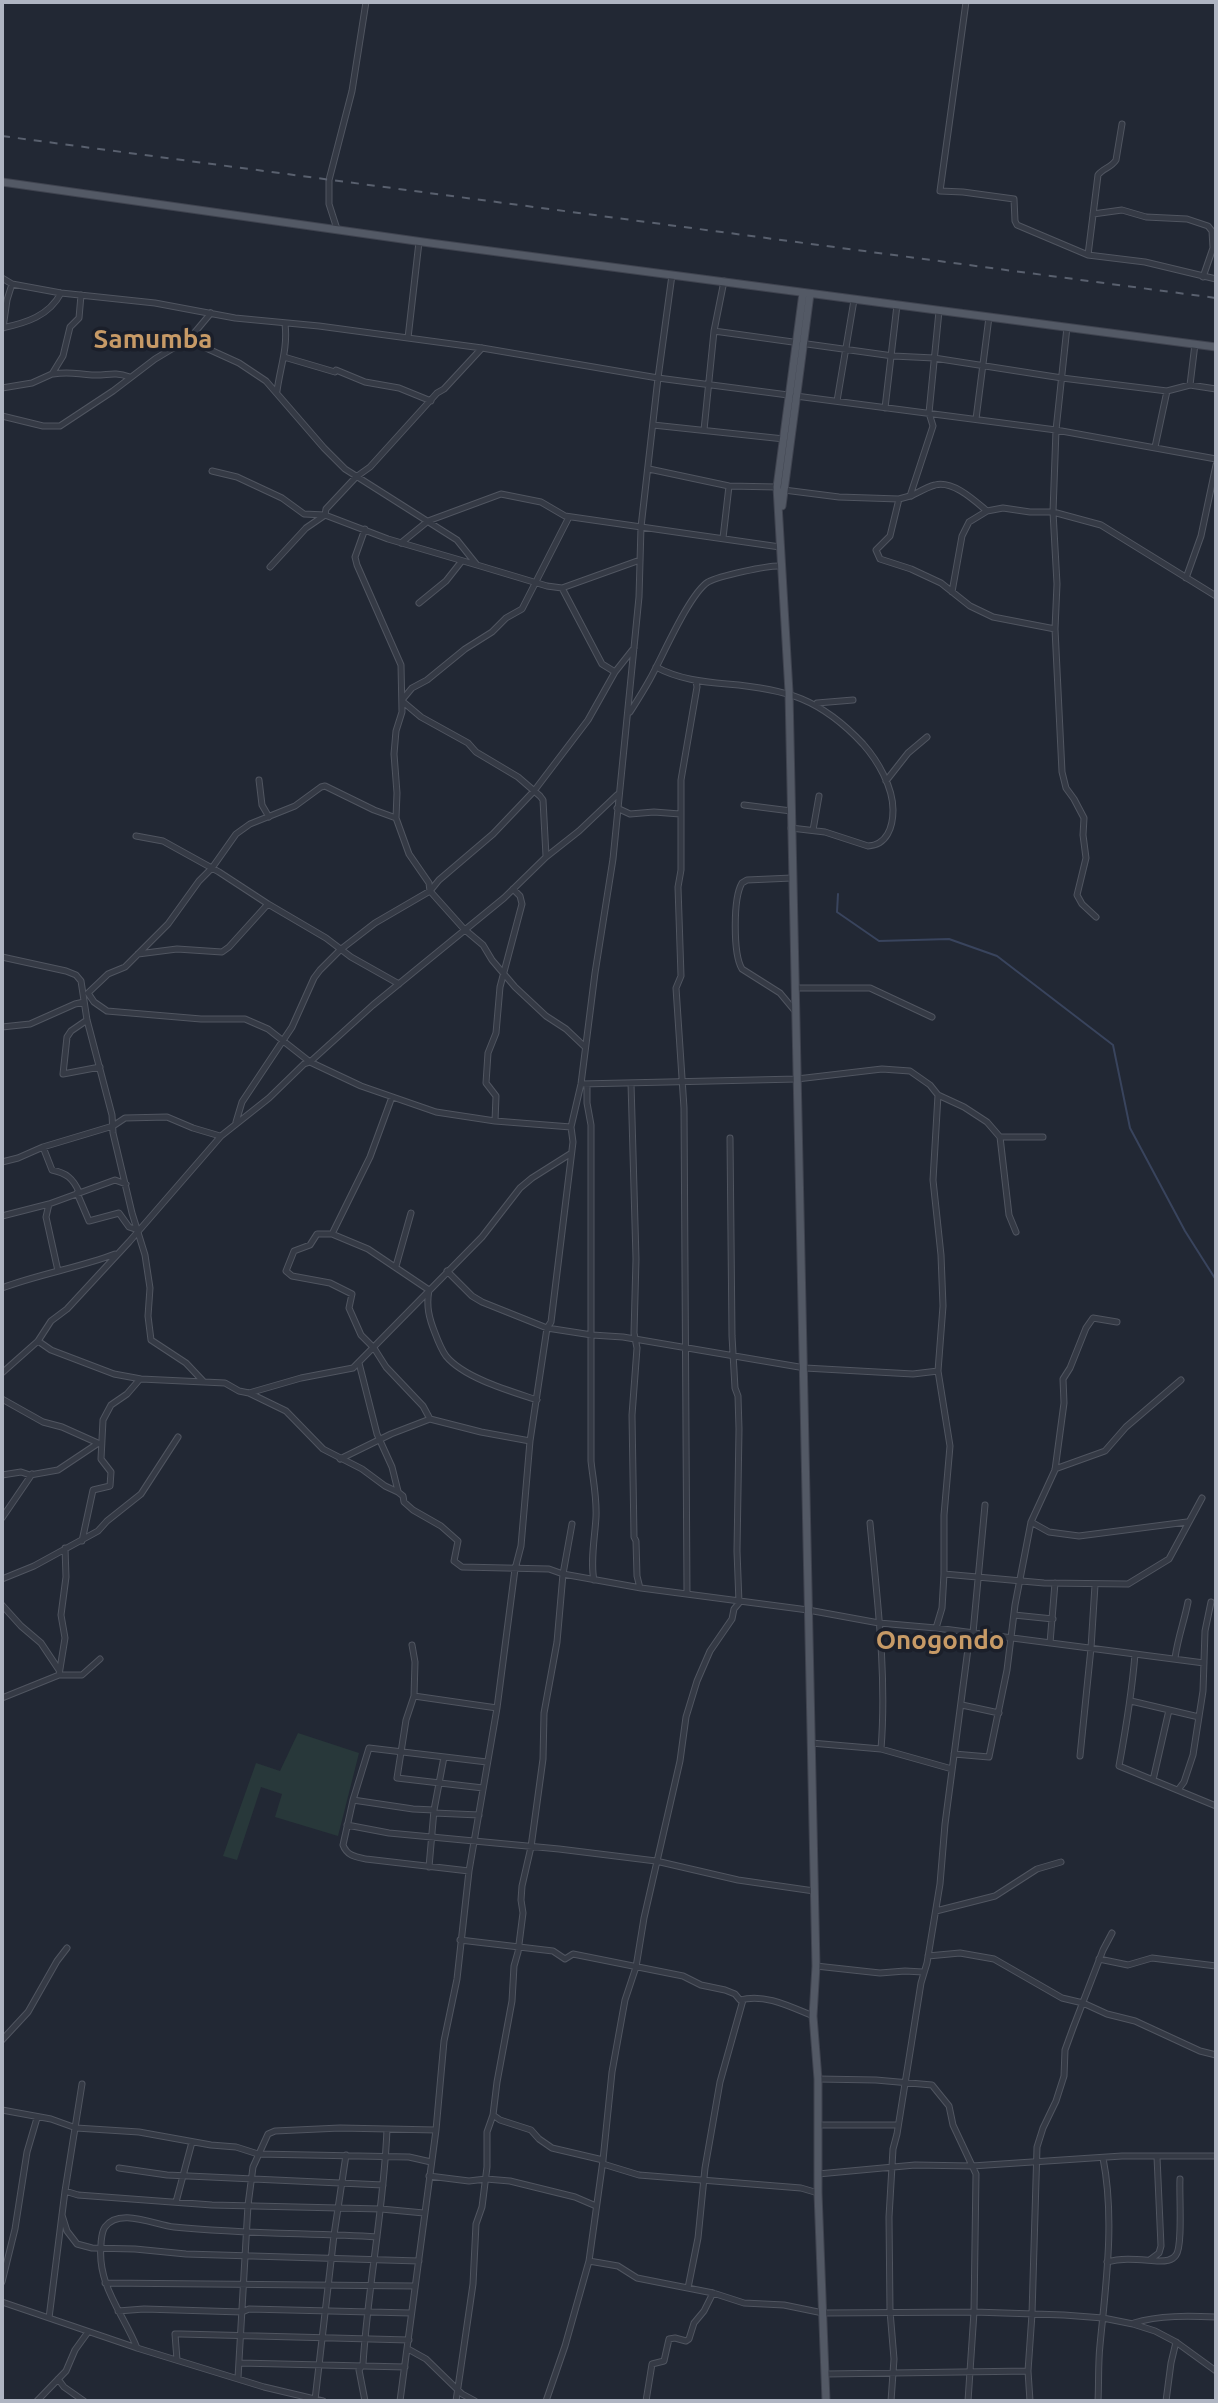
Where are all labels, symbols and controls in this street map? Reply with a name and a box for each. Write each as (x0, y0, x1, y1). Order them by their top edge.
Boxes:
district label: Samumba (94, 323, 212, 355)
district label: Onogondo (876, 1624, 1004, 1656)

